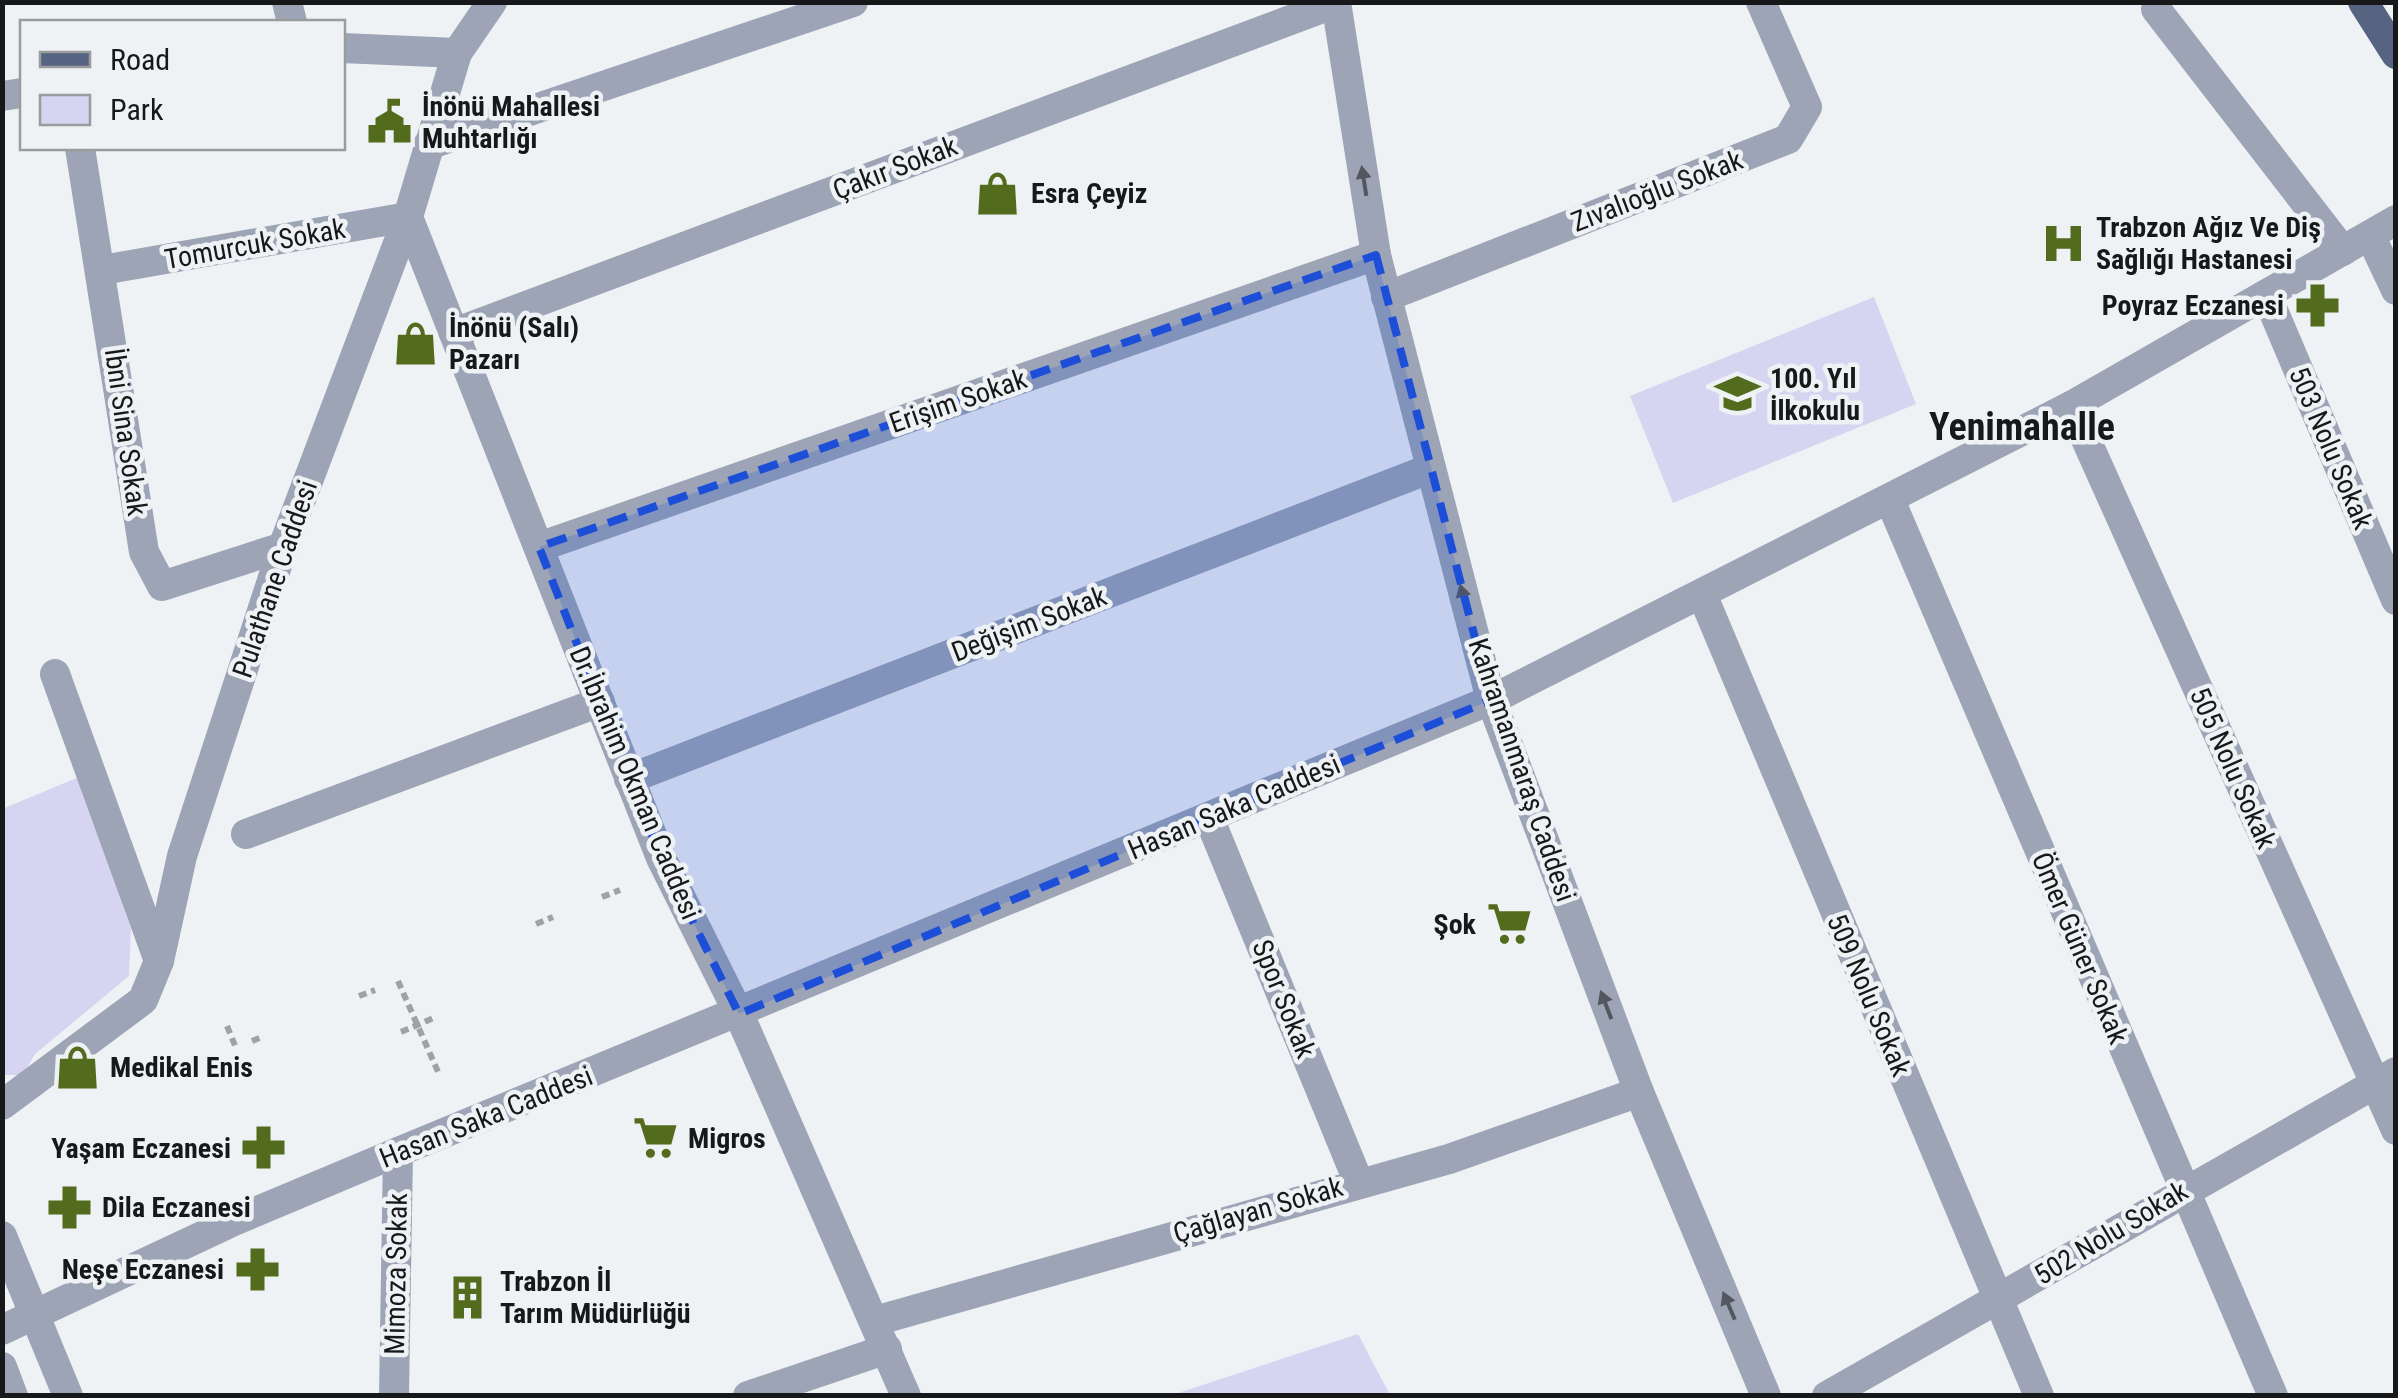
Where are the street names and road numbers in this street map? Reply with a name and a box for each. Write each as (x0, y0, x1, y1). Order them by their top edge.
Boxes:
street label: Çakır Sokak (828, 129, 962, 207)
street label: Zıvalıoğlu Sokak (1567, 143, 1748, 239)
street label: Tomurcuk Sokak (162, 212, 348, 276)
street label: İbni Sina Sokak (98, 346, 154, 518)
street label: Erişim Sokak (885, 362, 1031, 440)
street label: 503 Nolu Sokak (2282, 362, 2380, 534)
street label: Pulathane Caddesi (226, 476, 324, 682)
street label: Değişim Sokak (947, 579, 1111, 669)
street label: Kahramanmaraş Caddesi (1461, 634, 1583, 906)
street label: Dr.İbrahim Okman Caddesi (563, 642, 707, 924)
street label: 505 Nolu Sokak (2183, 682, 2283, 854)
street label: Hasan Saka Caddesi (1123, 748, 1345, 866)
street label: Ömer Güner Sokak (2025, 847, 2135, 1049)
street label: 509 Nolu Sokak (1820, 909, 1918, 1081)
street label: Spor Sokak (1245, 935, 1323, 1063)
street label: Hasan Saka Caddesi (375, 1059, 597, 1175)
street label: Çağlayan Sokak (1169, 1170, 1347, 1250)
street label: 502 Nolu Sokak (2028, 1174, 2194, 1292)
street label: Mimoza Sokak (378, 1192, 414, 1355)

